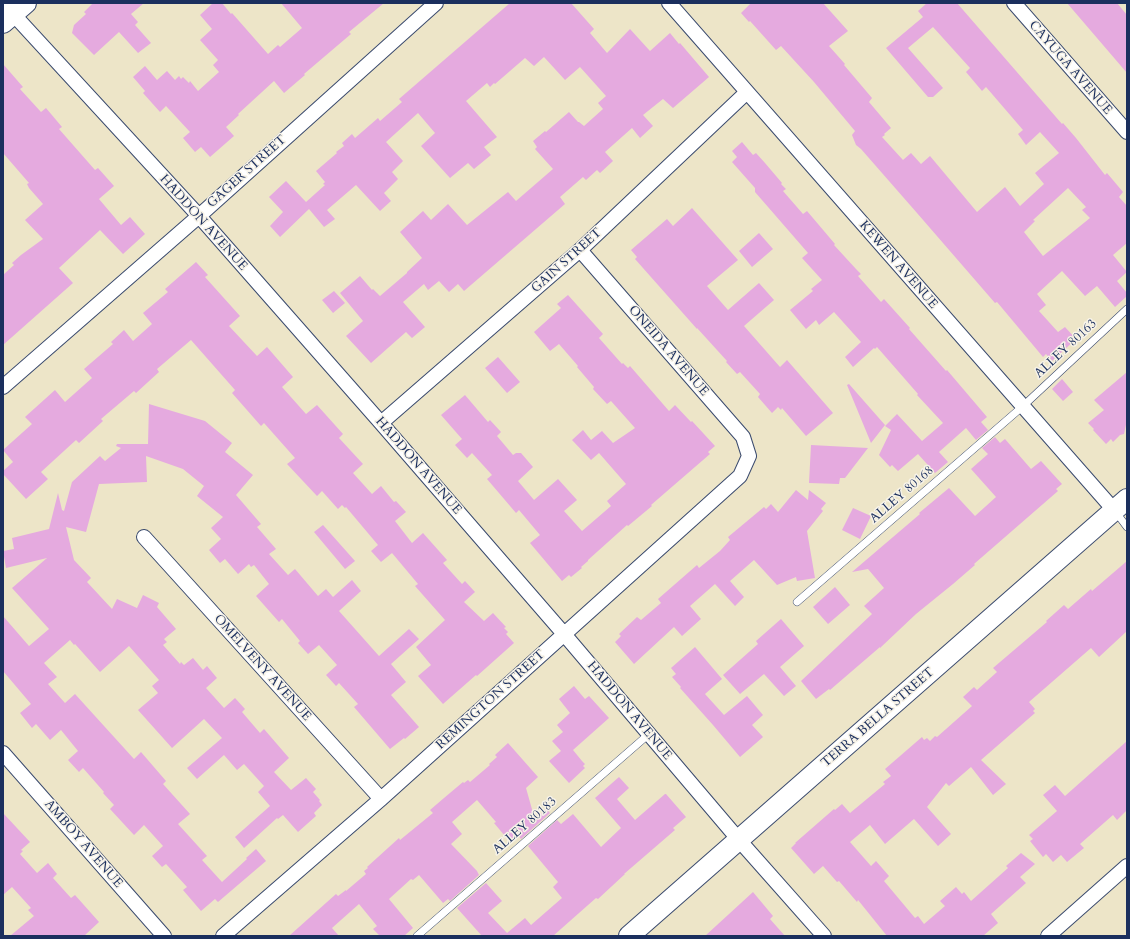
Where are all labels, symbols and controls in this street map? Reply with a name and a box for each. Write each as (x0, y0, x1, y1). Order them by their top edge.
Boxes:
street label: CAYUGA AVENUE (1025, 18, 1115, 118)
street label: GAGER STREET (204, 132, 290, 212)
street label: HADDON AVENUE (156, 172, 250, 274)
street label: KEWEN AVENUE (856, 218, 940, 312)
street label: GAIN STREET (529, 225, 605, 297)
street label: ONEIDA AVENUE (625, 303, 711, 399)
street label: ALLEY 80163 (1032, 316, 1100, 382)
street label: HADDON AVENUE (372, 414, 464, 518)
street label: ALLEY 80168 (867, 463, 937, 527)
street label: OMELVENY AVENUE (210, 612, 314, 724)
street label: REMINGTON STREET (433, 647, 549, 753)
street label: HADDON AVENUE (583, 659, 675, 763)
street label: TERRA BELLA STREET (818, 665, 938, 771)
street label: ALLEY 80183 (490, 794, 560, 858)
street label: AMBOY AVENUE (41, 797, 125, 891)

